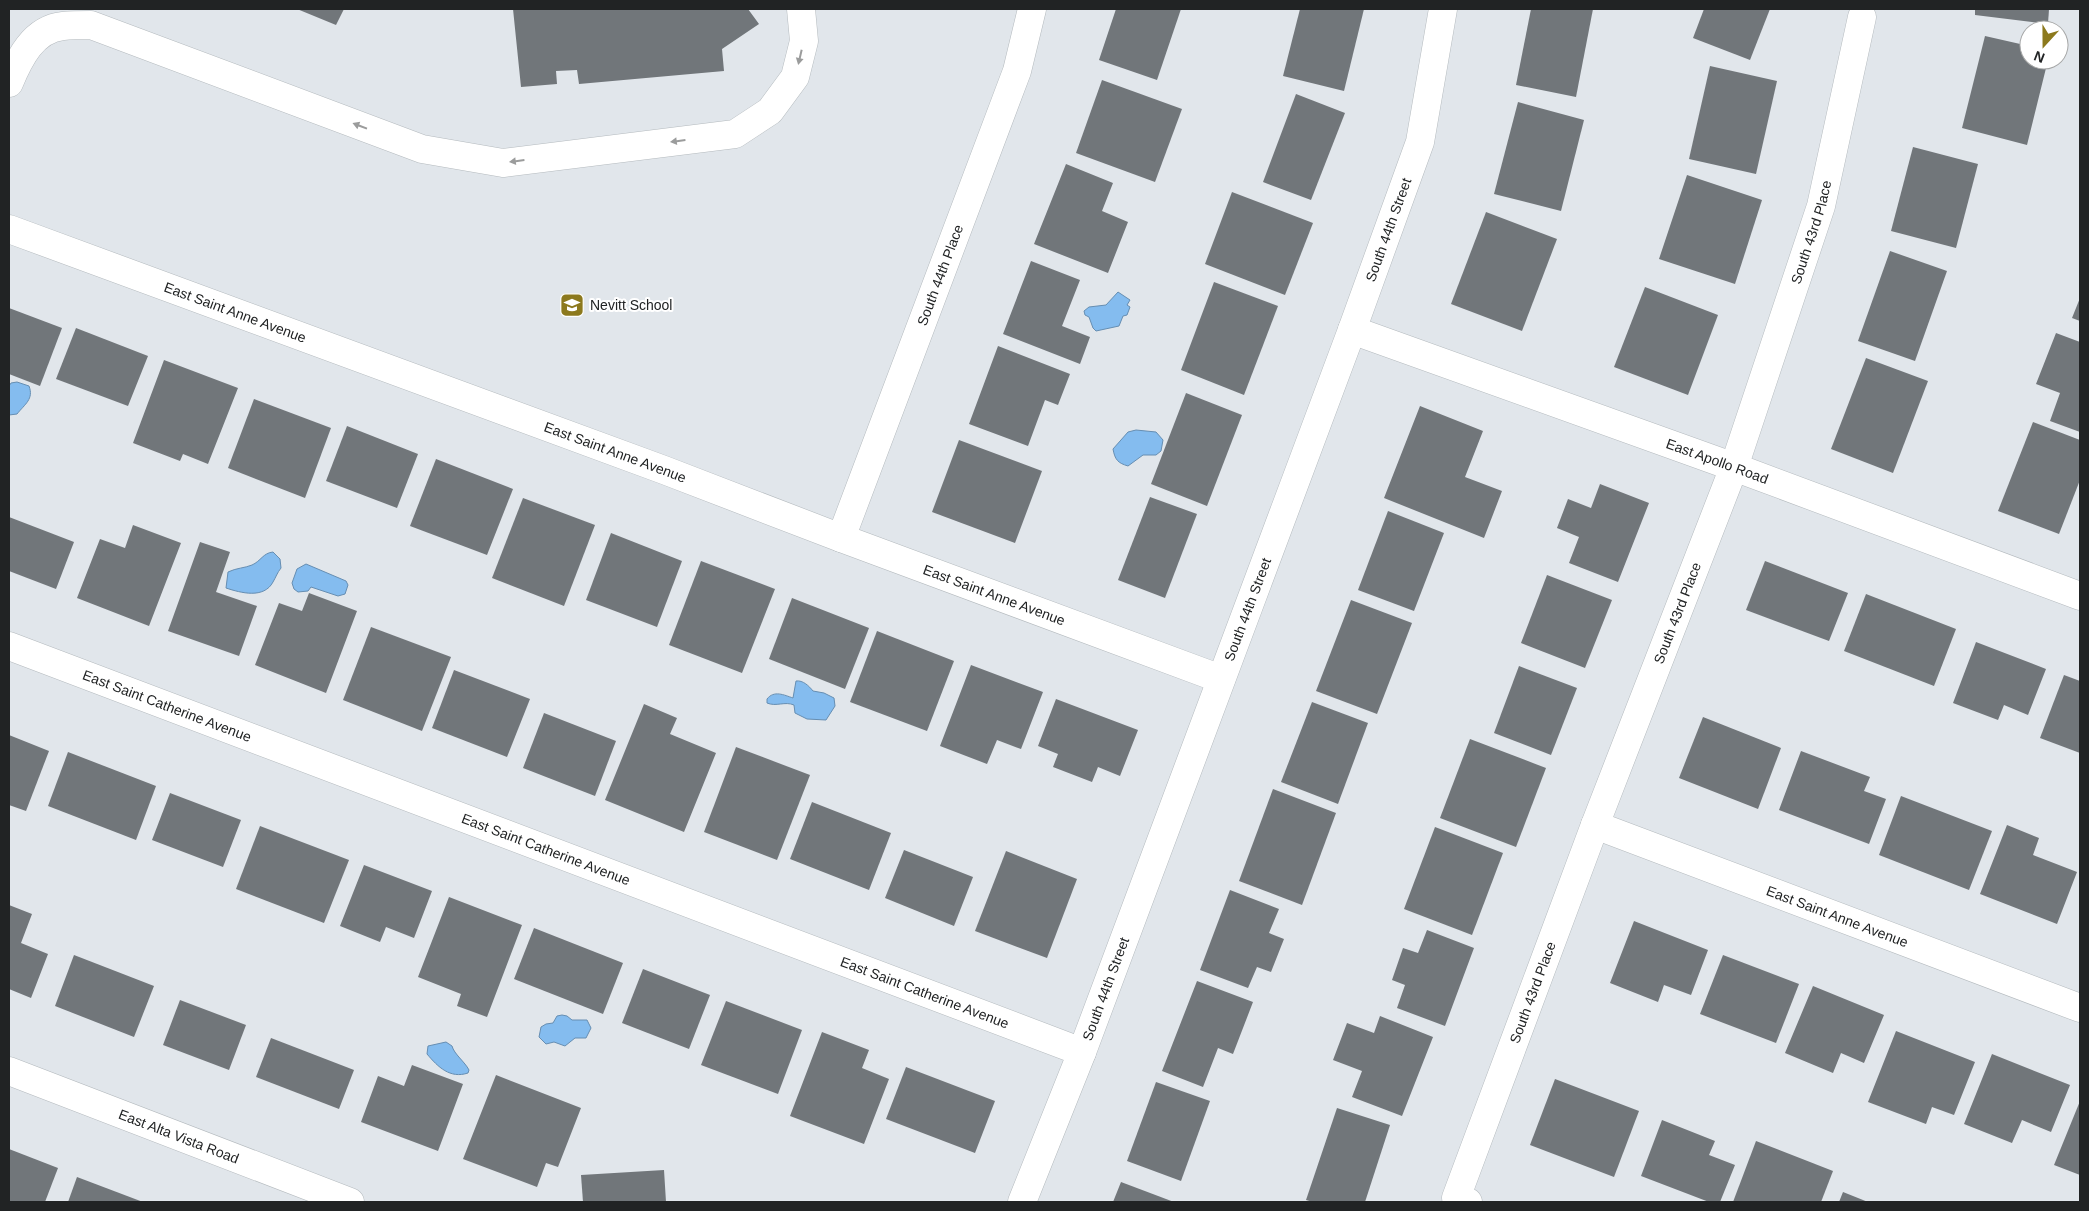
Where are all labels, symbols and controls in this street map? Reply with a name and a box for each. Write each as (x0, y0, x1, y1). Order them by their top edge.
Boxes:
north arrow (2019, 20, 2069, 70)
text: N (2032, 48, 2047, 66)
one-way arrow (796, 49, 804, 64)
one-way arrow (352, 122, 367, 129)
one-way arrow (670, 137, 686, 145)
one-way arrow (508, 157, 524, 165)
street label: South 44th Street (1362, 176, 1414, 284)
street label: South 43rd Place (1788, 179, 1834, 286)
street label: South 44th Place (914, 222, 966, 328)
street label: East Saint Anne Avenue (162, 279, 309, 346)
school or university icon: Nevitt School (559, 292, 585, 318)
place label: Nevitt School (590, 297, 672, 313)
street label: East Saint Anne Avenue (542, 419, 689, 486)
street label: East Apollo Road (1664, 435, 1770, 487)
street label: South 44th Street (1221, 555, 1274, 663)
street label: South 43rd Place (1650, 560, 1704, 666)
street label: East Saint Anne Avenue (921, 561, 1068, 629)
street label: East Saint Catherine Avenue (81, 667, 254, 745)
street label: East Saint Catherine Avenue (459, 810, 633, 888)
street label: East Saint Anne Avenue (1764, 882, 1911, 950)
street label: South 44th Street (1079, 935, 1132, 1043)
street label: South 43rd Place (1506, 939, 1559, 1046)
street label: East Saint Catherine Avenue (838, 953, 1011, 1032)
street label: East Alta Vista Road (117, 1106, 241, 1167)

